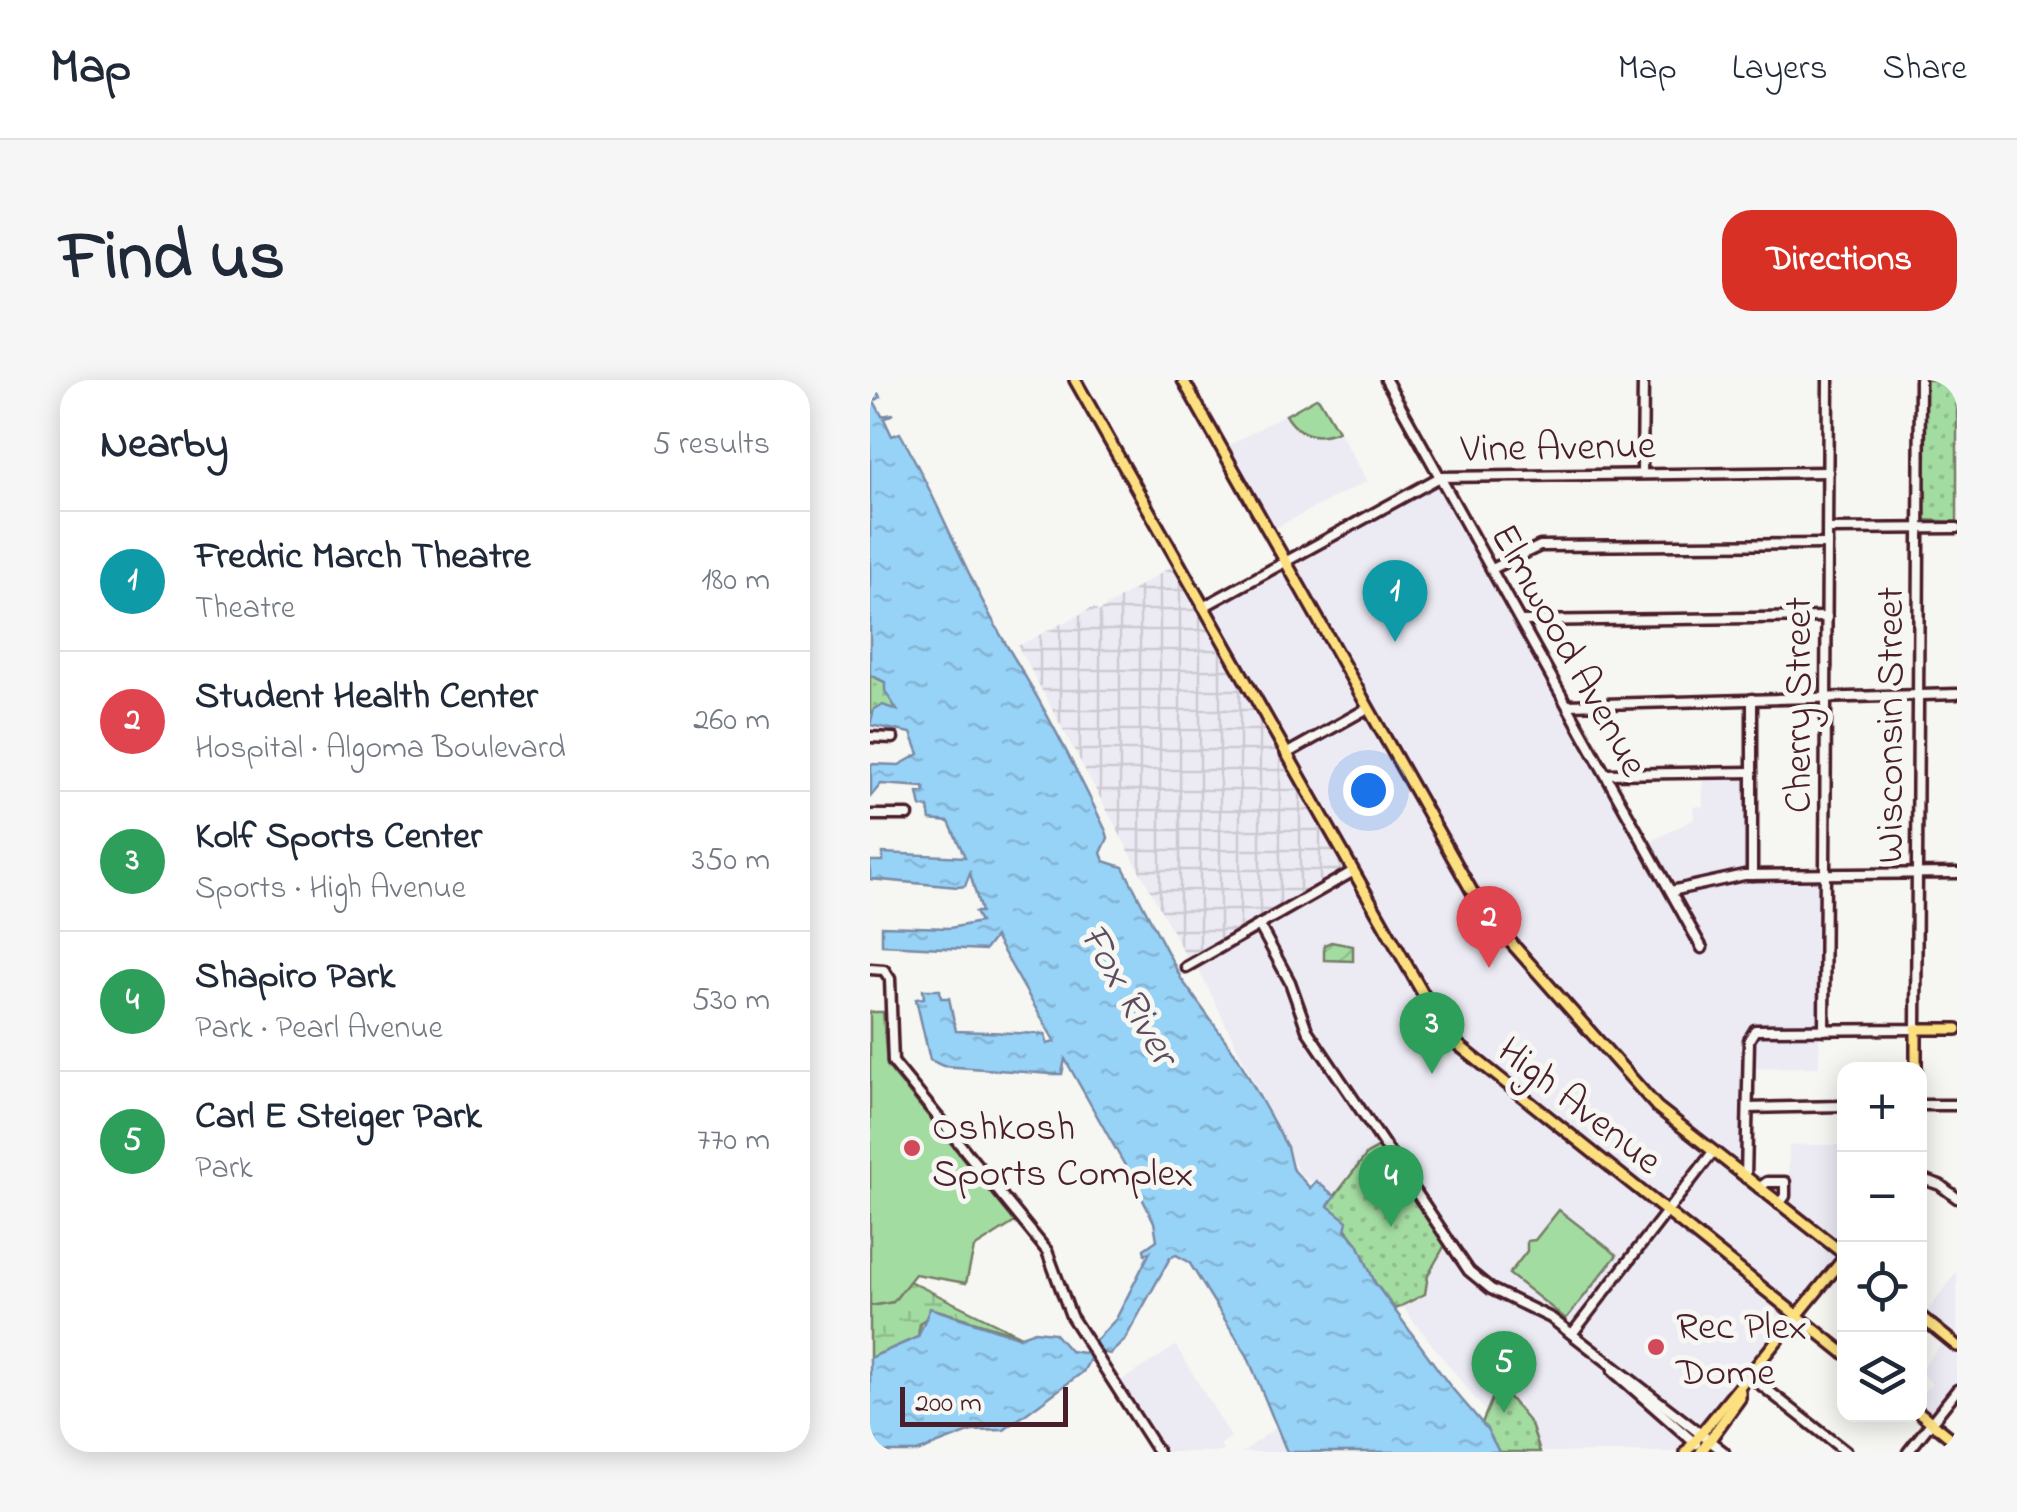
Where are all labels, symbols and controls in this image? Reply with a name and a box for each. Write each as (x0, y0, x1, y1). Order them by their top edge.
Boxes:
text: Map (50, 34, 131, 104)
text: Map (1618, 44, 1677, 95)
text: Layers (1732, 44, 1827, 95)
text: Share (1882, 44, 1967, 95)
text: Find us (60, 209, 285, 311)
button: Directions (1722, 210, 1957, 311)
text: Nearby (100, 415, 228, 476)
street label: Vine Avenue (1459, 418, 1656, 481)
text: 5 results (653, 422, 770, 469)
street label: Elmwood Avenue (1473, 514, 1661, 789)
text: Fredric March Theatre (195, 530, 530, 586)
text: 1 (127, 558, 138, 605)
text: 180 m (701, 558, 770, 605)
pin: 1 (1362, 560, 1428, 642)
text: Theatre (195, 586, 295, 633)
street label: Wisconsin Street (1863, 587, 1922, 863)
street label: Cherry Street (1771, 597, 1830, 813)
text: Student Health Center (195, 670, 538, 726)
text: 2 (125, 698, 140, 745)
text: 260 m (693, 698, 770, 745)
text: Hospital · Algoma Boulevard (195, 726, 566, 773)
your location (1343, 765, 1394, 816)
text: Kolf Sports Center (195, 810, 482, 866)
text: 3 (126, 838, 139, 885)
text: 350 m (692, 838, 770, 885)
text: Sports · High Avenue (195, 866, 466, 913)
pin: 2 (1456, 886, 1522, 968)
water label: Fox River (1062, 913, 1195, 1082)
text: Shapiro Park (195, 950, 395, 1006)
text: 4 (126, 978, 139, 1025)
text: 530 m (692, 978, 770, 1025)
pin: 3 (1400, 992, 1464, 1074)
text: Park · Pearl Avenue (195, 1006, 443, 1053)
street label: High Avenue (1483, 1024, 1673, 1191)
map controls (1837, 1062, 1927, 1422)
button: + (1837, 1062, 1927, 1152)
text: Carl E Steiger Park (195, 1090, 482, 1146)
place label: Oshkosh Sports Complex (932, 1100, 1193, 1205)
text: 5 (123, 1118, 142, 1165)
text: 770 m (697, 1118, 770, 1165)
marker: Oshkosh Sports Complex (901, 1137, 923, 1159)
pin: 4 (1358, 1144, 1424, 1227)
text: Park (195, 1146, 253, 1193)
button: − (1837, 1152, 1927, 1242)
button: locate (1837, 1242, 1927, 1332)
place label: Rec Plex Dome (1675, 1299, 1807, 1404)
pin: 5 (1472, 1330, 1536, 1413)
button: layers (1837, 1332, 1927, 1422)
marker: Rec Plex Dome (1645, 1336, 1667, 1358)
scale bar (900, 1382, 1068, 1426)
text: 200 m (915, 1384, 982, 1425)

